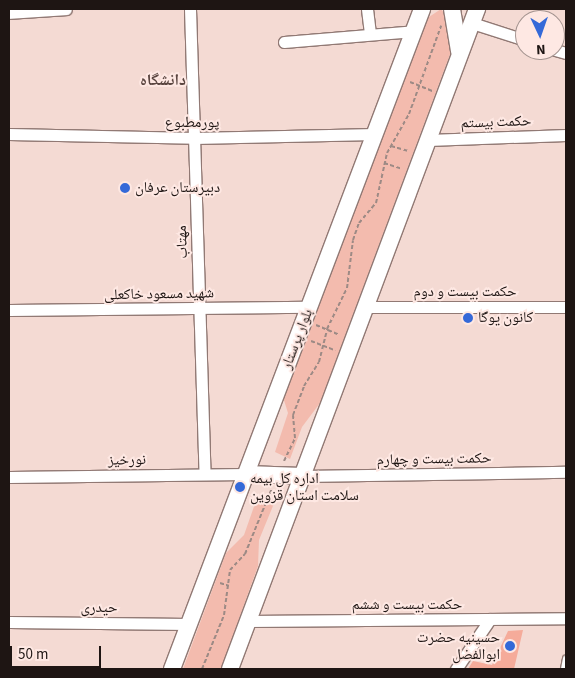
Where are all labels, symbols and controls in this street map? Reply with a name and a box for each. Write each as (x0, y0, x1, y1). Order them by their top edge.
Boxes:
north arrow (515, 10, 565, 60)
text: N (536, 39, 546, 59)
district label: دانشگاه (140, 70, 186, 90)
street label: حکمت بیستم (460, 112, 532, 132)
street label: پورمطبوع (165, 114, 219, 132)
place label: دبیرستان عرفان (135, 179, 220, 197)
marker: دبیرستان عرفان (119, 182, 131, 194)
street label: مهتاب (172, 225, 192, 259)
street label: حکمت بیست و دوم (413, 283, 517, 301)
street label: شهید مسعود خاکعلی (104, 284, 214, 304)
street label: بلوار پرستار (277, 306, 317, 372)
place label: کانون یوگا (478, 309, 533, 327)
marker: کانون یوگا (462, 312, 474, 324)
street label: حکمت بیست و چهارم (376, 449, 492, 469)
street label: نورخیز (108, 451, 146, 469)
place label: اداره کل بیمه سلامت استان قزوین (250, 469, 359, 504)
marker: اداره کل بیمه سلامت استان قزوین (234, 481, 246, 493)
street label: حکمت بیست و ششم (352, 596, 462, 614)
street label: حیدری (80, 599, 118, 617)
place label: حسینیه حضرت ابوالفضل (417, 628, 500, 663)
scale bar (12, 636, 104, 668)
marker: حسینیه حضرت ابوالفضل (504, 640, 516, 652)
text: 50 m (18, 644, 48, 665)

